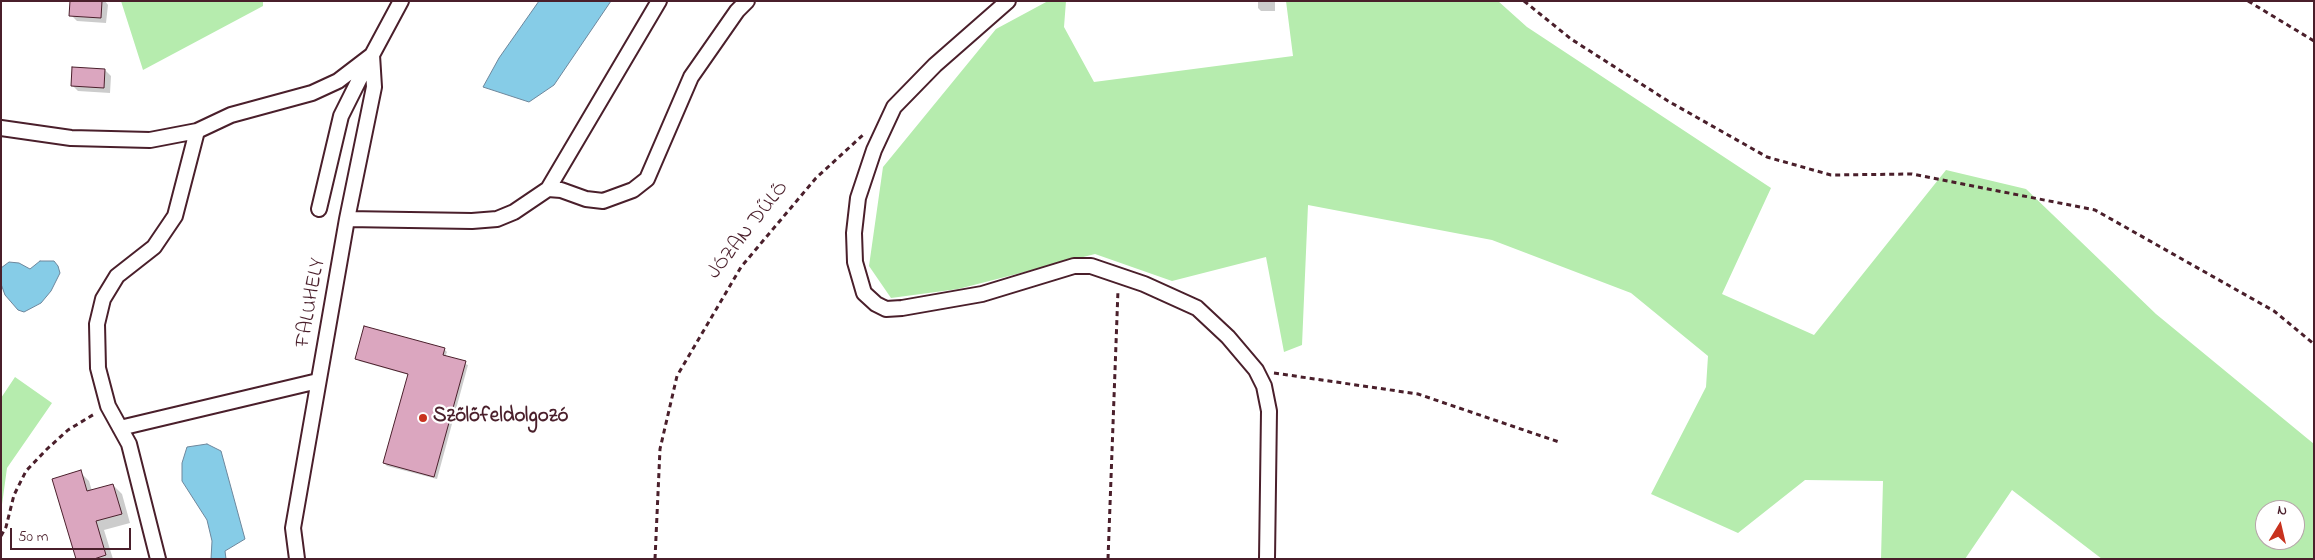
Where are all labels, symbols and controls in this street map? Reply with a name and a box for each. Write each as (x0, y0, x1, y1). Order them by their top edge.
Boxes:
street label: JÓZAN DŰLŐ (703, 177, 795, 285)
street label: FALUHELY (292, 257, 332, 349)
place label: Szőlőfeldolgozó (433, 405, 568, 431)
marker: Szőlőfeldolgozó (417, 412, 429, 424)
north arrow (2255, 500, 2305, 550)
text: N (2276, 500, 2289, 522)
scale bar (12, 518, 134, 550)
text: 50 m (18, 526, 48, 548)

